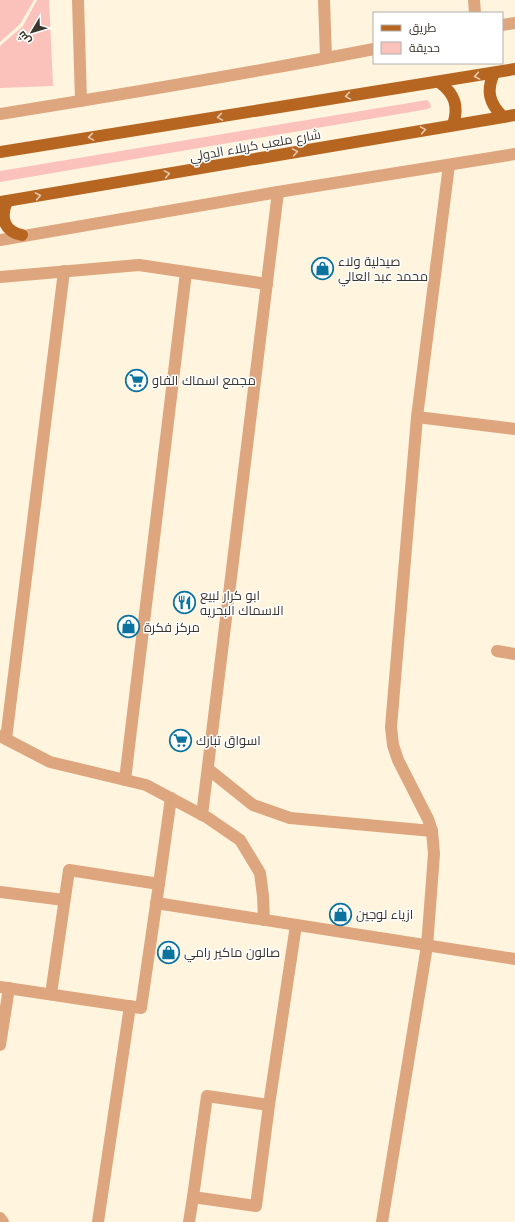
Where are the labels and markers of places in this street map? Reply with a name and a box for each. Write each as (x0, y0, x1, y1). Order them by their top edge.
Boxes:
place label: صيدلية ولاء محمد عبد العالي (338, 254, 428, 287)
shop icon: صيدلية ولاء محمد عبد العالي (309, 255, 335, 281)
supermarket icon: مجمع اسماك الفاو (124, 367, 150, 393)
place label: مجمع اسماك الفاو (152, 373, 256, 389)
place label: ابو كرار لبيع الاسماك البحريه (200, 588, 284, 618)
restaurant icon: ابو كرار لبيع الاسماك البحريه (172, 589, 198, 615)
shop icon: مركز فكرة (115, 614, 141, 640)
place label: مركز فكرة (144, 620, 200, 635)
supermarket icon: اسواق تبارك (168, 727, 194, 753)
place label: اسواق تبارك (196, 733, 261, 748)
shop icon: ازياء لوجين (327, 901, 353, 927)
place label: ازياء لوجين (356, 907, 413, 922)
shop icon: صالون ماكير رامي (156, 939, 182, 965)
place label: صالون ماكير رامي (184, 945, 280, 963)

